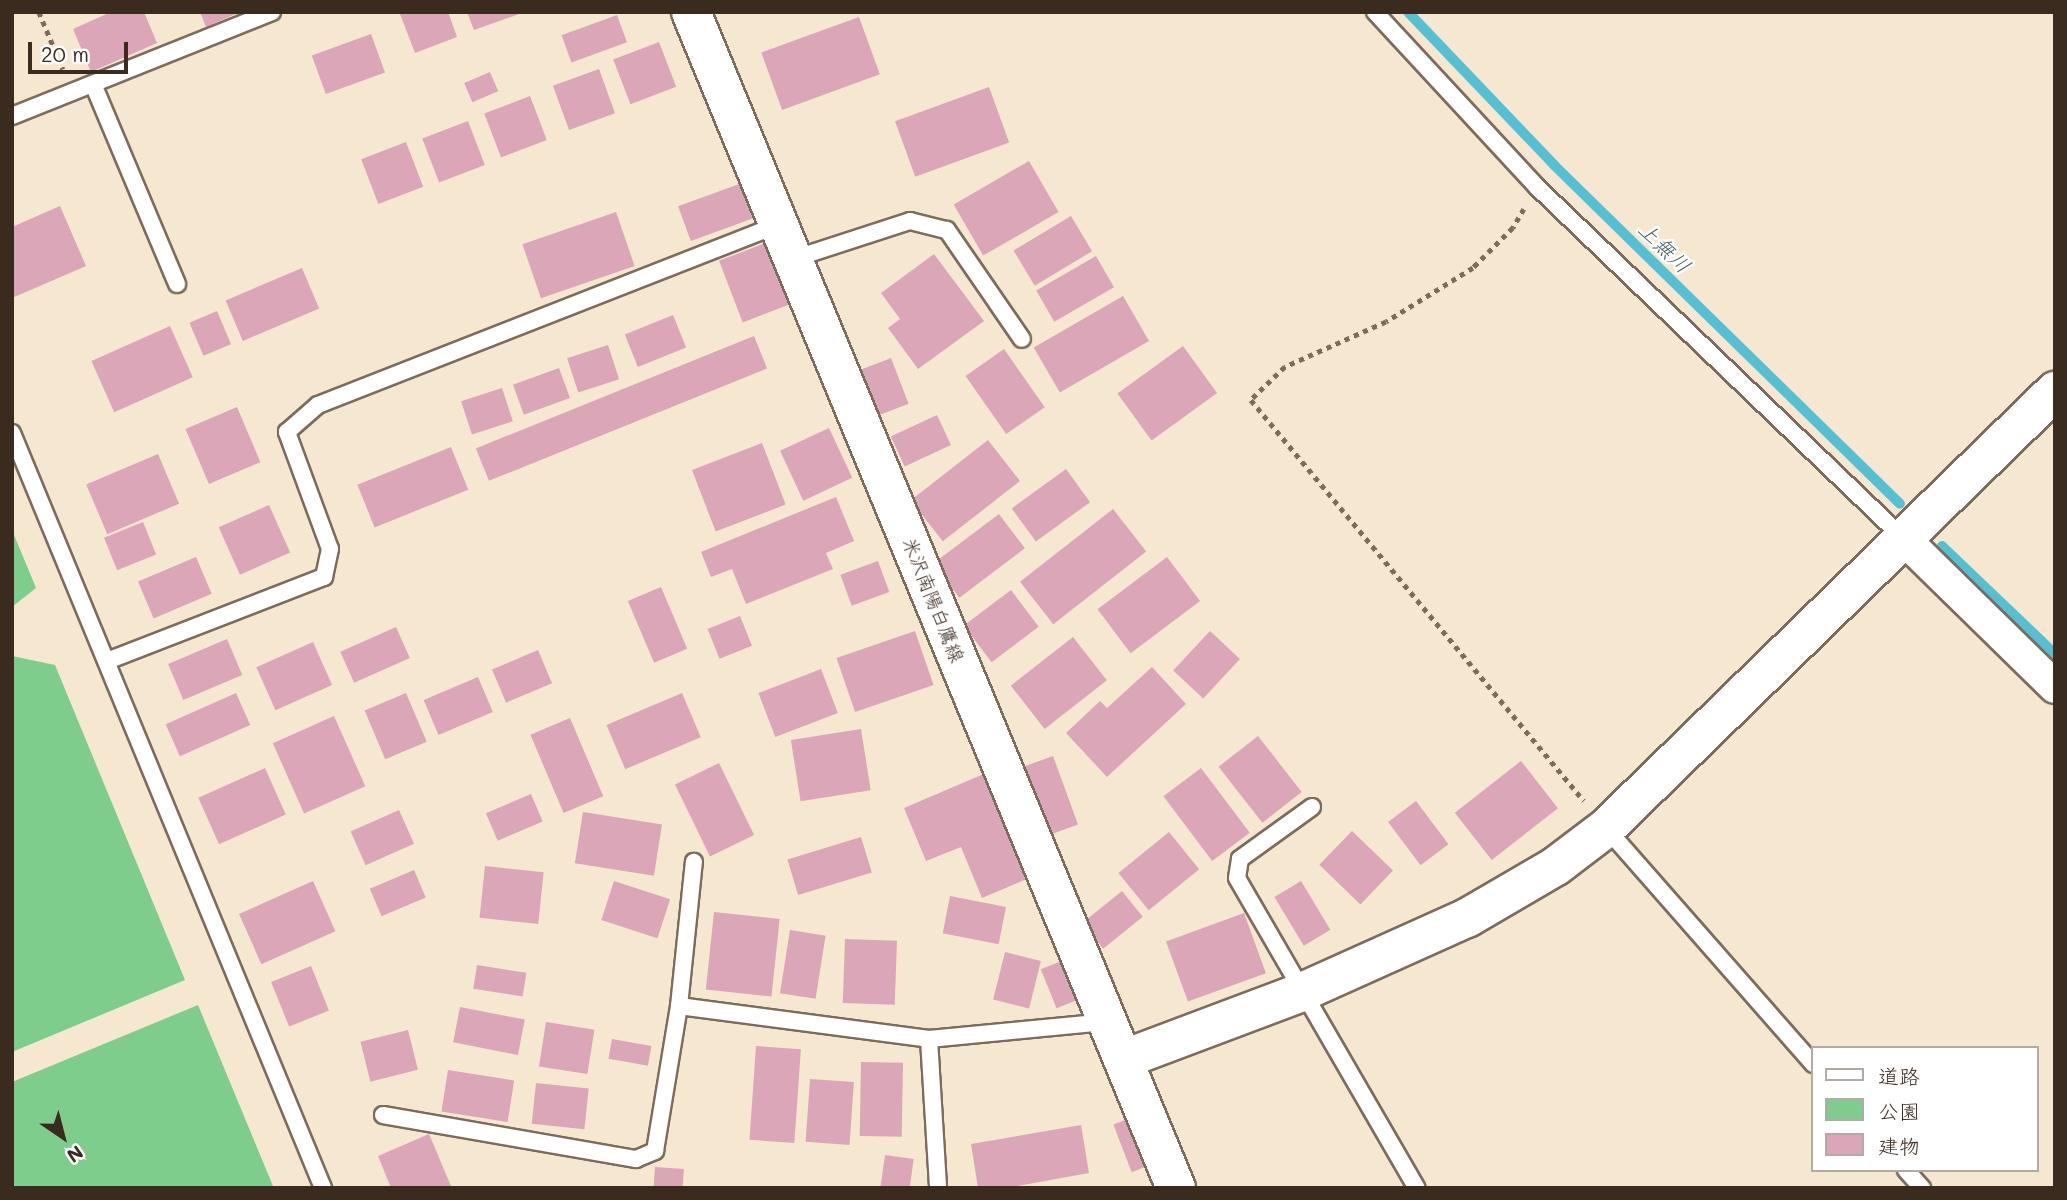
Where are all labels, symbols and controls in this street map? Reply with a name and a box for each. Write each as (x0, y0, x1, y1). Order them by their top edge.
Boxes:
scale bar (32, 28, 131, 72)
text: 20 m (41, 40, 89, 67)
water label: 上無川 (1634, 216, 1696, 278)
street label: 米沢南陽白鷹線 (899, 534, 969, 666)
legend (1812, 1046, 2039, 1172)
text: 道路 (1878, 1062, 1920, 1089)
text: 公園 (1878, 1097, 1920, 1124)
north arrow (28, 1102, 98, 1172)
text: 建物 (1878, 1132, 1920, 1159)
text: N (62, 1140, 88, 1169)

